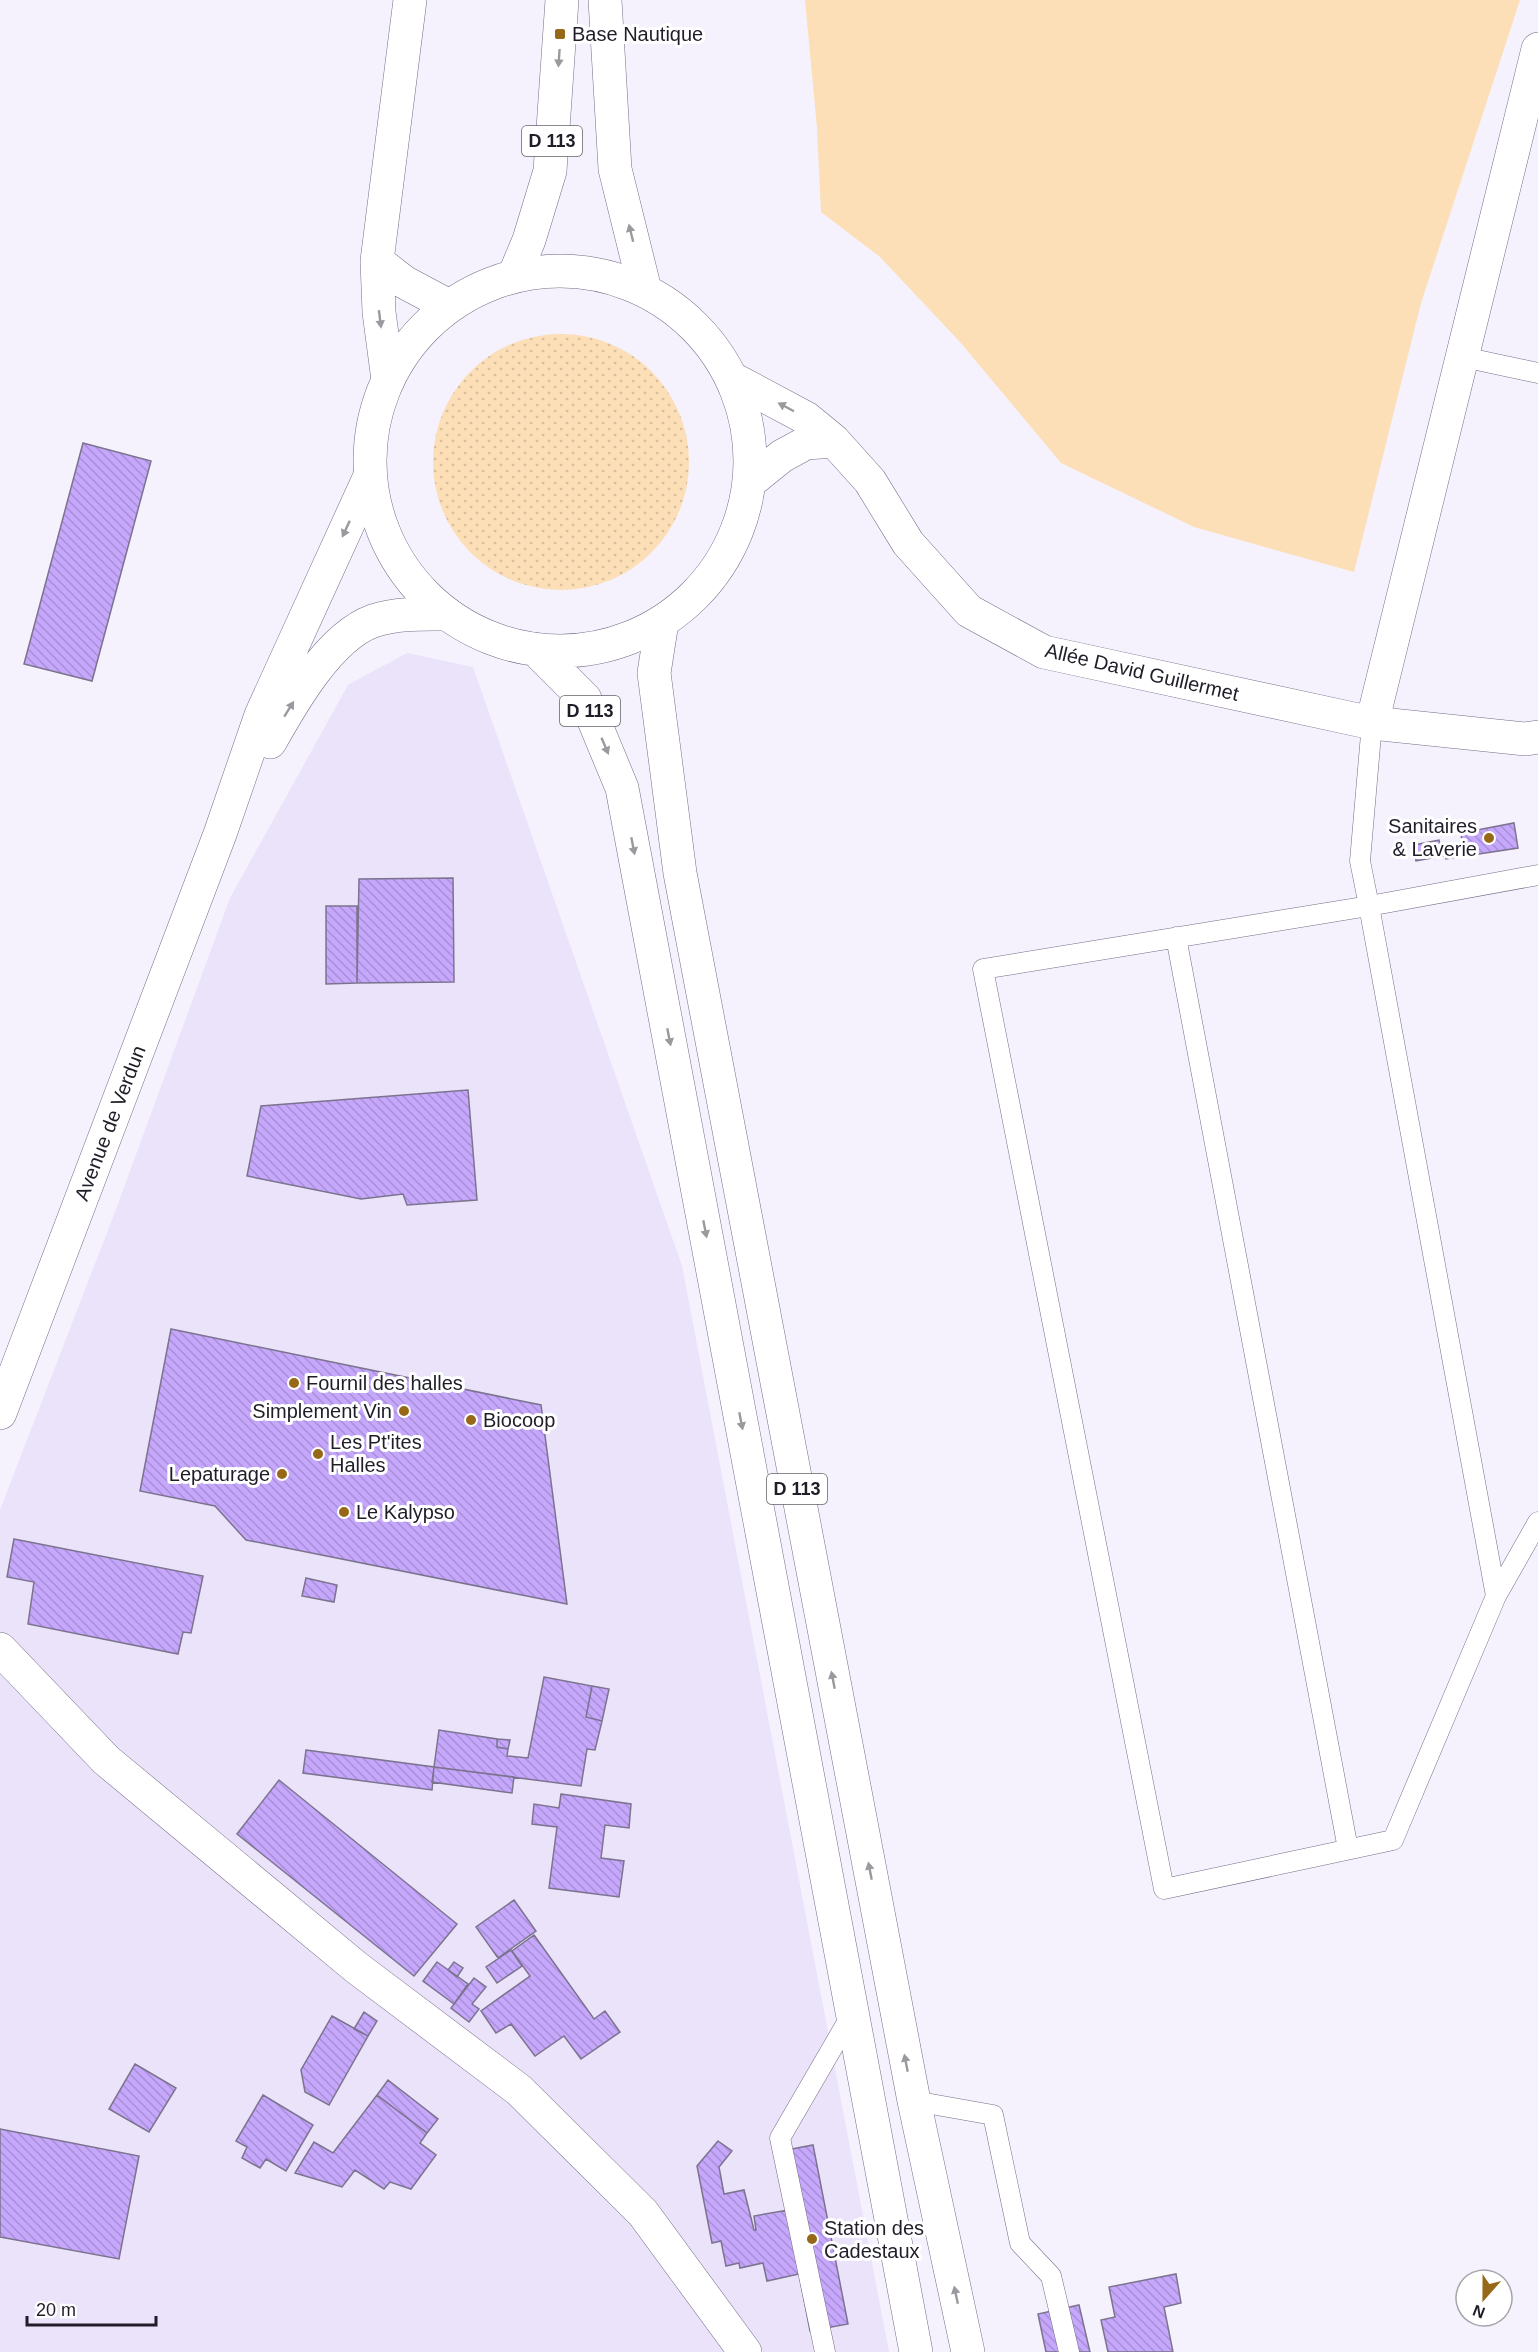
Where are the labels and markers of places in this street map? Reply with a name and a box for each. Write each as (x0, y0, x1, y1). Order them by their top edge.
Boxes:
place label: Base Nautique (572, 23, 703, 45)
marker: Base Nautique (553, 27, 567, 41)
place label: Sanitaires & Laverie (1388, 815, 1477, 860)
marker: Sanitaires & Laverie (1482, 831, 1496, 845)
place label: Fournil des halles (306, 1372, 463, 1394)
marker: Fournil des halles (287, 1376, 301, 1390)
place label: Simplement Vin (252, 1400, 392, 1422)
marker: Simplement Vin (397, 1404, 411, 1418)
place label: Biocoop (483, 1409, 555, 1431)
marker: Biocoop (464, 1413, 478, 1427)
place label: Les Pt'ites Halles (330, 1431, 422, 1476)
marker: Les Pt'ites Halles (311, 1447, 325, 1461)
place label: Lepaturage (169, 1463, 270, 1485)
marker: Lepaturage (275, 1467, 289, 1481)
place label: Le Kalypso (356, 1501, 455, 1523)
marker: Le Kalypso (337, 1505, 351, 1519)
place label: Station des Cadestaux (824, 2217, 924, 2262)
marker: Station des Cadestaux (805, 2232, 819, 2246)

